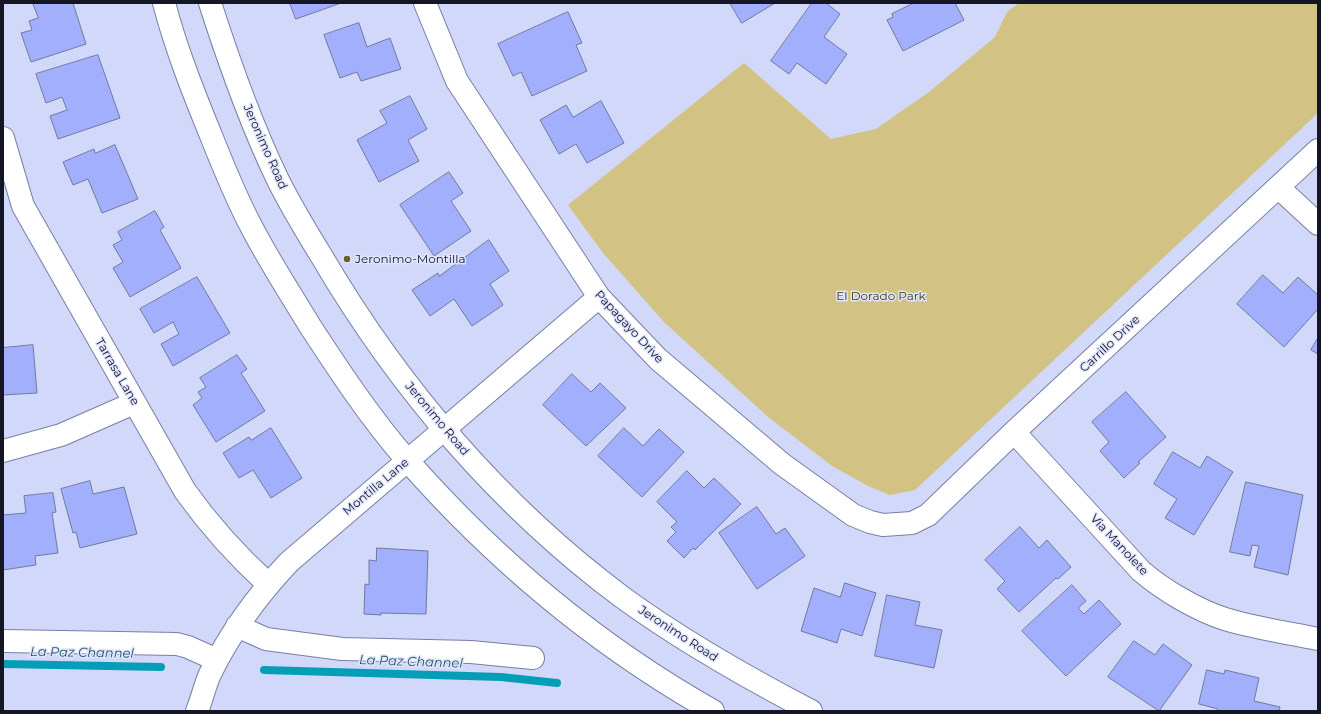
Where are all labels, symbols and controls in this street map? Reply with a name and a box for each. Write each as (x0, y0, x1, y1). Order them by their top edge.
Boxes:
street label: Jeronimo Road (240, 102, 290, 192)
place label: Jeronimo-Montilla (355, 252, 465, 266)
marker: Jeronimo-Montilla (342, 254, 352, 264)
street label: Papagayo Drive (592, 288, 666, 366)
park label: El Dorado Park (836, 289, 926, 303)
street label: Carrillo Drive (1077, 313, 1143, 375)
street label: Tarrasa Lane (92, 336, 142, 408)
street label: Jeronimo Road (402, 379, 472, 459)
street label: Montilla Lane (340, 455, 412, 519)
street label: Via Manolete (1087, 512, 1151, 578)
street label: Jeronimo Road (636, 603, 720, 665)
water label: La Paz Channel (30, 644, 134, 662)
water label: La Paz Channel (359, 652, 463, 672)

